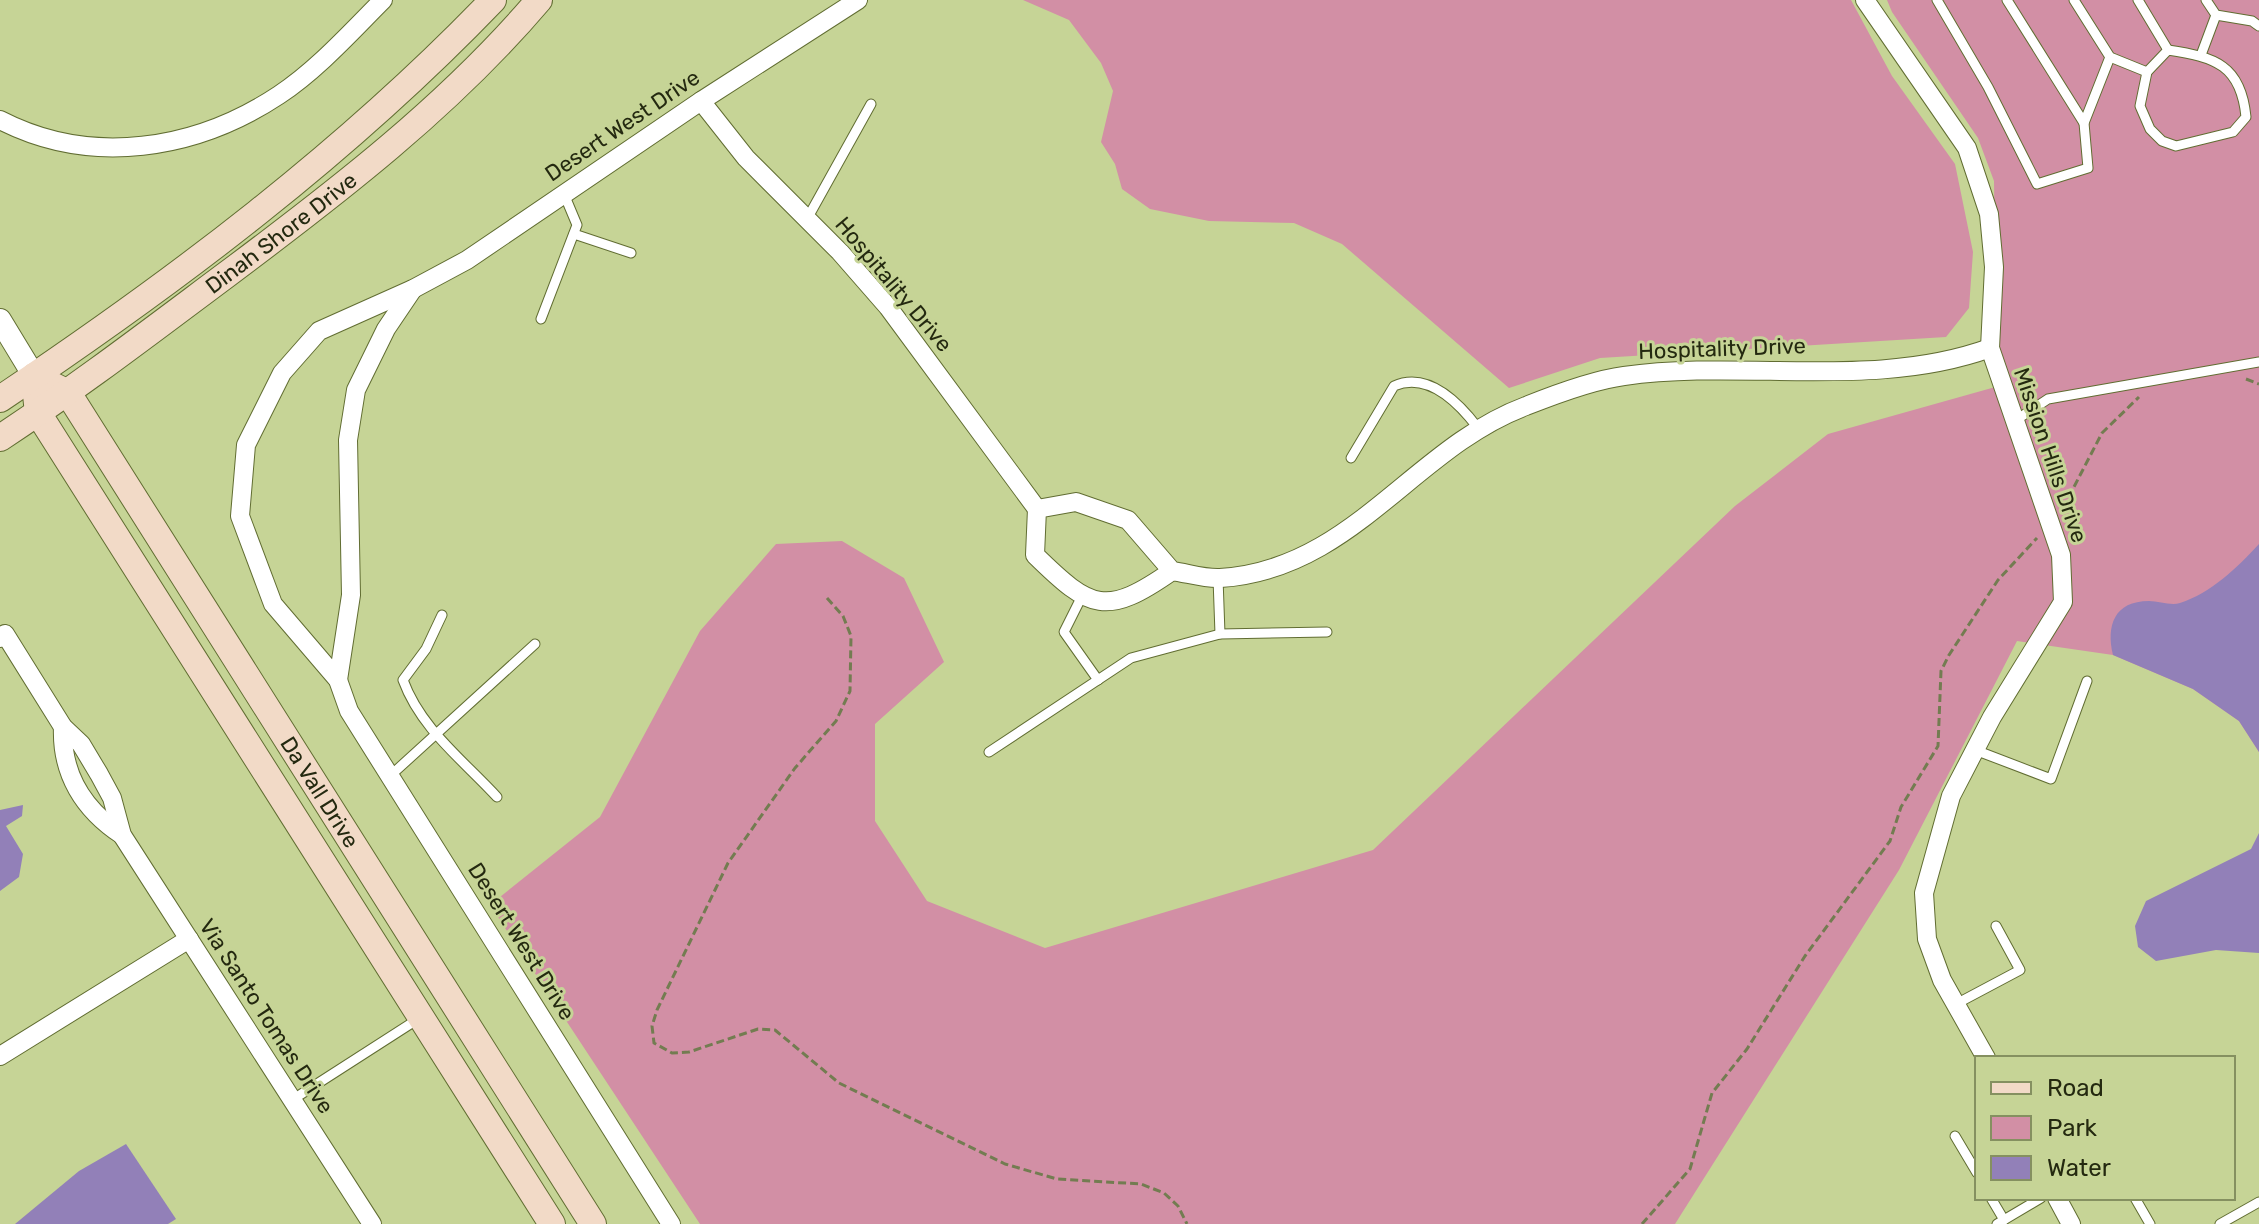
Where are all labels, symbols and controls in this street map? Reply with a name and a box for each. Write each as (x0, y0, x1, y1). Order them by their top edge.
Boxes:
street label: Desert West Drive (540, 64, 705, 187)
street label: Dinah Shore Drive (200, 167, 362, 300)
street label: Hospitality Drive (829, 211, 958, 357)
street label: Hospitality Drive (1638, 332, 1806, 365)
street label: Mission Hills Drive (2008, 364, 2093, 546)
street label: Da Vall Drive (274, 732, 365, 853)
street label: Desert West Drive (462, 858, 581, 1025)
street label: Via Santo Tomas Drive (194, 914, 340, 1119)
legend (1975, 1056, 2235, 1200)
text: Road (2047, 1074, 2104, 1102)
text: Park (2047, 1114, 2098, 1142)
text: Water (2047, 1154, 2111, 1182)

